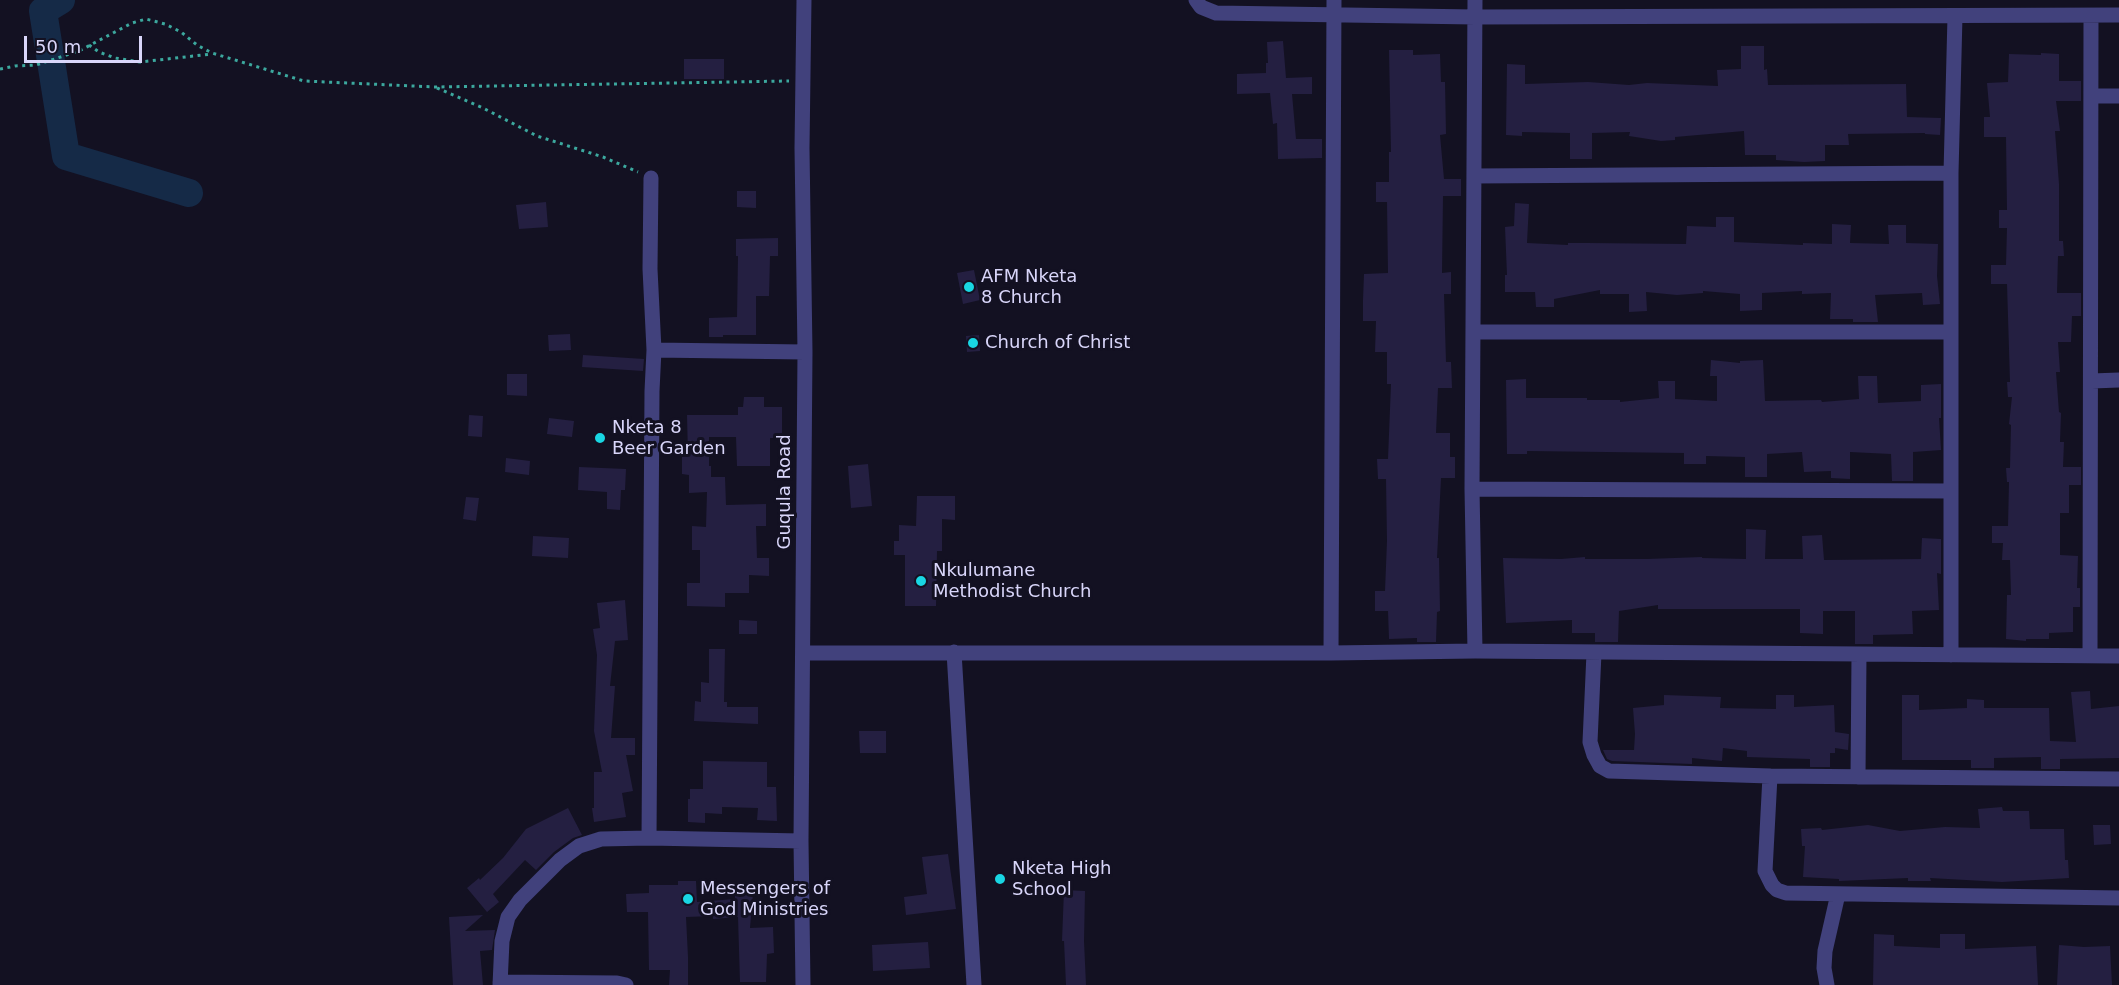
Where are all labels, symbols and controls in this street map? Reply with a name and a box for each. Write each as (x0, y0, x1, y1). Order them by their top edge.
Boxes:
scale bar (27, 24, 146, 62)
text: 50 m (35, 36, 81, 57)
place label: AFM Nketa 8 Church (981, 266, 1077, 308)
marker: AFM Nketa 8 Church (962, 280, 976, 294)
place label: Church of Christ (985, 332, 1130, 354)
marker: Church of Christ (966, 336, 980, 350)
place label: Nketa 8 Beer Garden (612, 417, 726, 460)
marker: Nketa 8 Beer Garden (593, 431, 607, 445)
street label: Guqula Road (774, 434, 796, 550)
place label: Nkulumane Methodist Church (933, 560, 1091, 602)
marker: Nkulumane Methodist Church (914, 574, 928, 588)
place label: Nketa High School (1012, 858, 1112, 900)
marker: Nketa High School (993, 872, 1007, 886)
place label: Messengers of God Ministries (700, 878, 830, 920)
marker: Messengers of God Ministries (681, 892, 695, 906)

